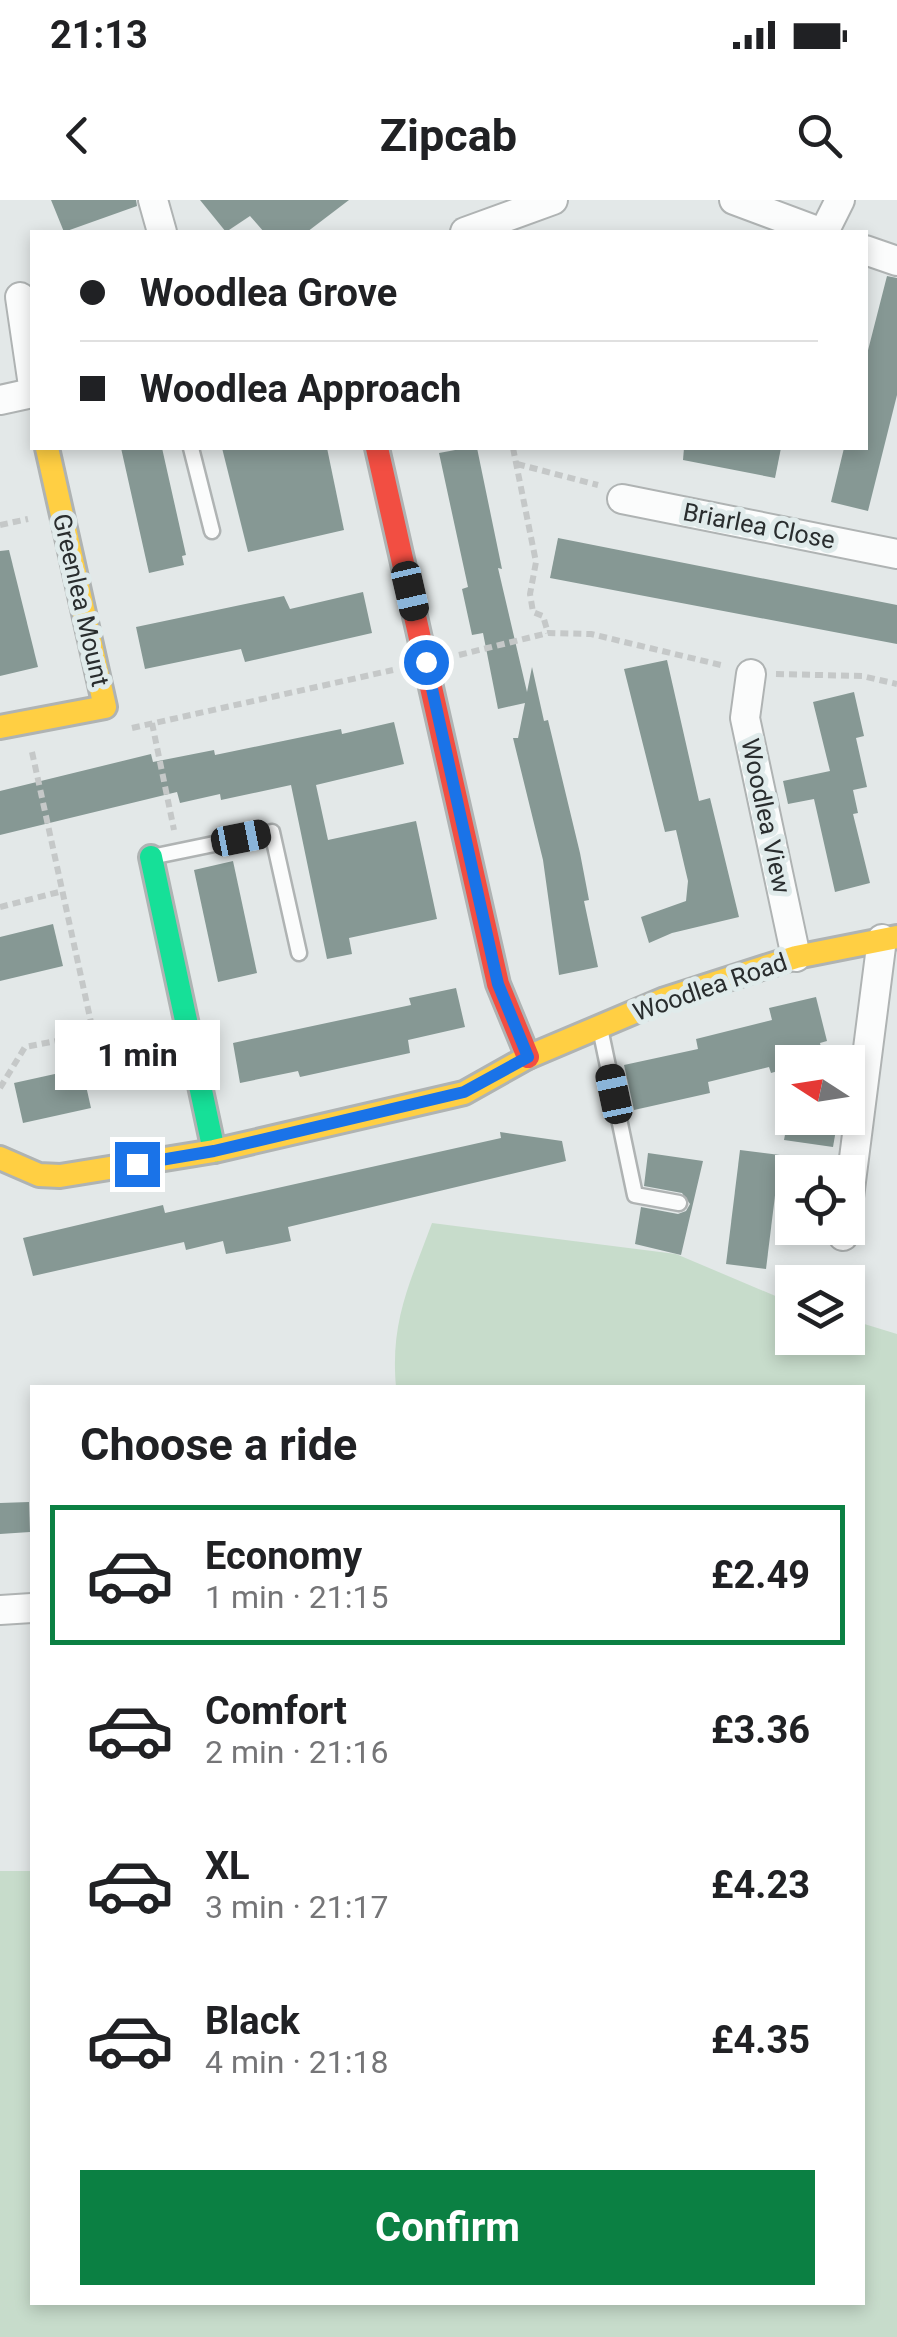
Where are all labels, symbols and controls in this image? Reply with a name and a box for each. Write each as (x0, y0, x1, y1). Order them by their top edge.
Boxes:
text: 21:13 (50, 13, 148, 57)
icon: back (50, 108, 105, 163)
icon: search (792, 108, 847, 163)
text: Zipcab (380, 109, 517, 162)
text: Woodlea Grove (140, 271, 397, 315)
text: Woodlea Approach (140, 367, 461, 411)
street label: Briarlea Close (681, 497, 837, 555)
street label: Greenlea Mount (47, 511, 115, 689)
car (389, 558, 431, 624)
route start (404, 640, 449, 685)
street label: Woodlea View (735, 736, 797, 896)
car (209, 818, 273, 858)
street label: Woodlea Road (629, 947, 791, 1027)
callout: 1 min (54, 1019, 220, 1089)
text: 1 min (97, 1036, 178, 1074)
north arrow (775, 1045, 865, 1135)
map controls (775, 1045, 865, 1355)
car (593, 1062, 635, 1126)
route end (115, 1142, 160, 1187)
button: locate (775, 1155, 865, 1245)
button: layers (775, 1265, 865, 1355)
text: Choose a ride (80, 1418, 357, 1471)
icon: car (85, 1530, 175, 1620)
text: Economy (205, 1534, 362, 1578)
text: £2.49 (711, 1553, 810, 1597)
text: 1 min · 21:15 (205, 1578, 388, 1616)
icon: car (85, 1685, 175, 1775)
text: Comfort (205, 1689, 347, 1733)
text: £3.36 (711, 1708, 810, 1752)
text: 2 min · 21:16 (205, 1733, 388, 1771)
icon: car (85, 1840, 175, 1930)
text: XL (205, 1844, 250, 1888)
text: £4.23 (711, 1863, 810, 1907)
text: 3 min · 21:17 (205, 1888, 388, 1926)
icon: car (85, 1995, 175, 2085)
text: Black (205, 1999, 300, 2043)
text: £4.35 (711, 2018, 810, 2062)
text: 4 min · 21:18 (205, 2043, 388, 2081)
button: Confirm (80, 2170, 815, 2285)

